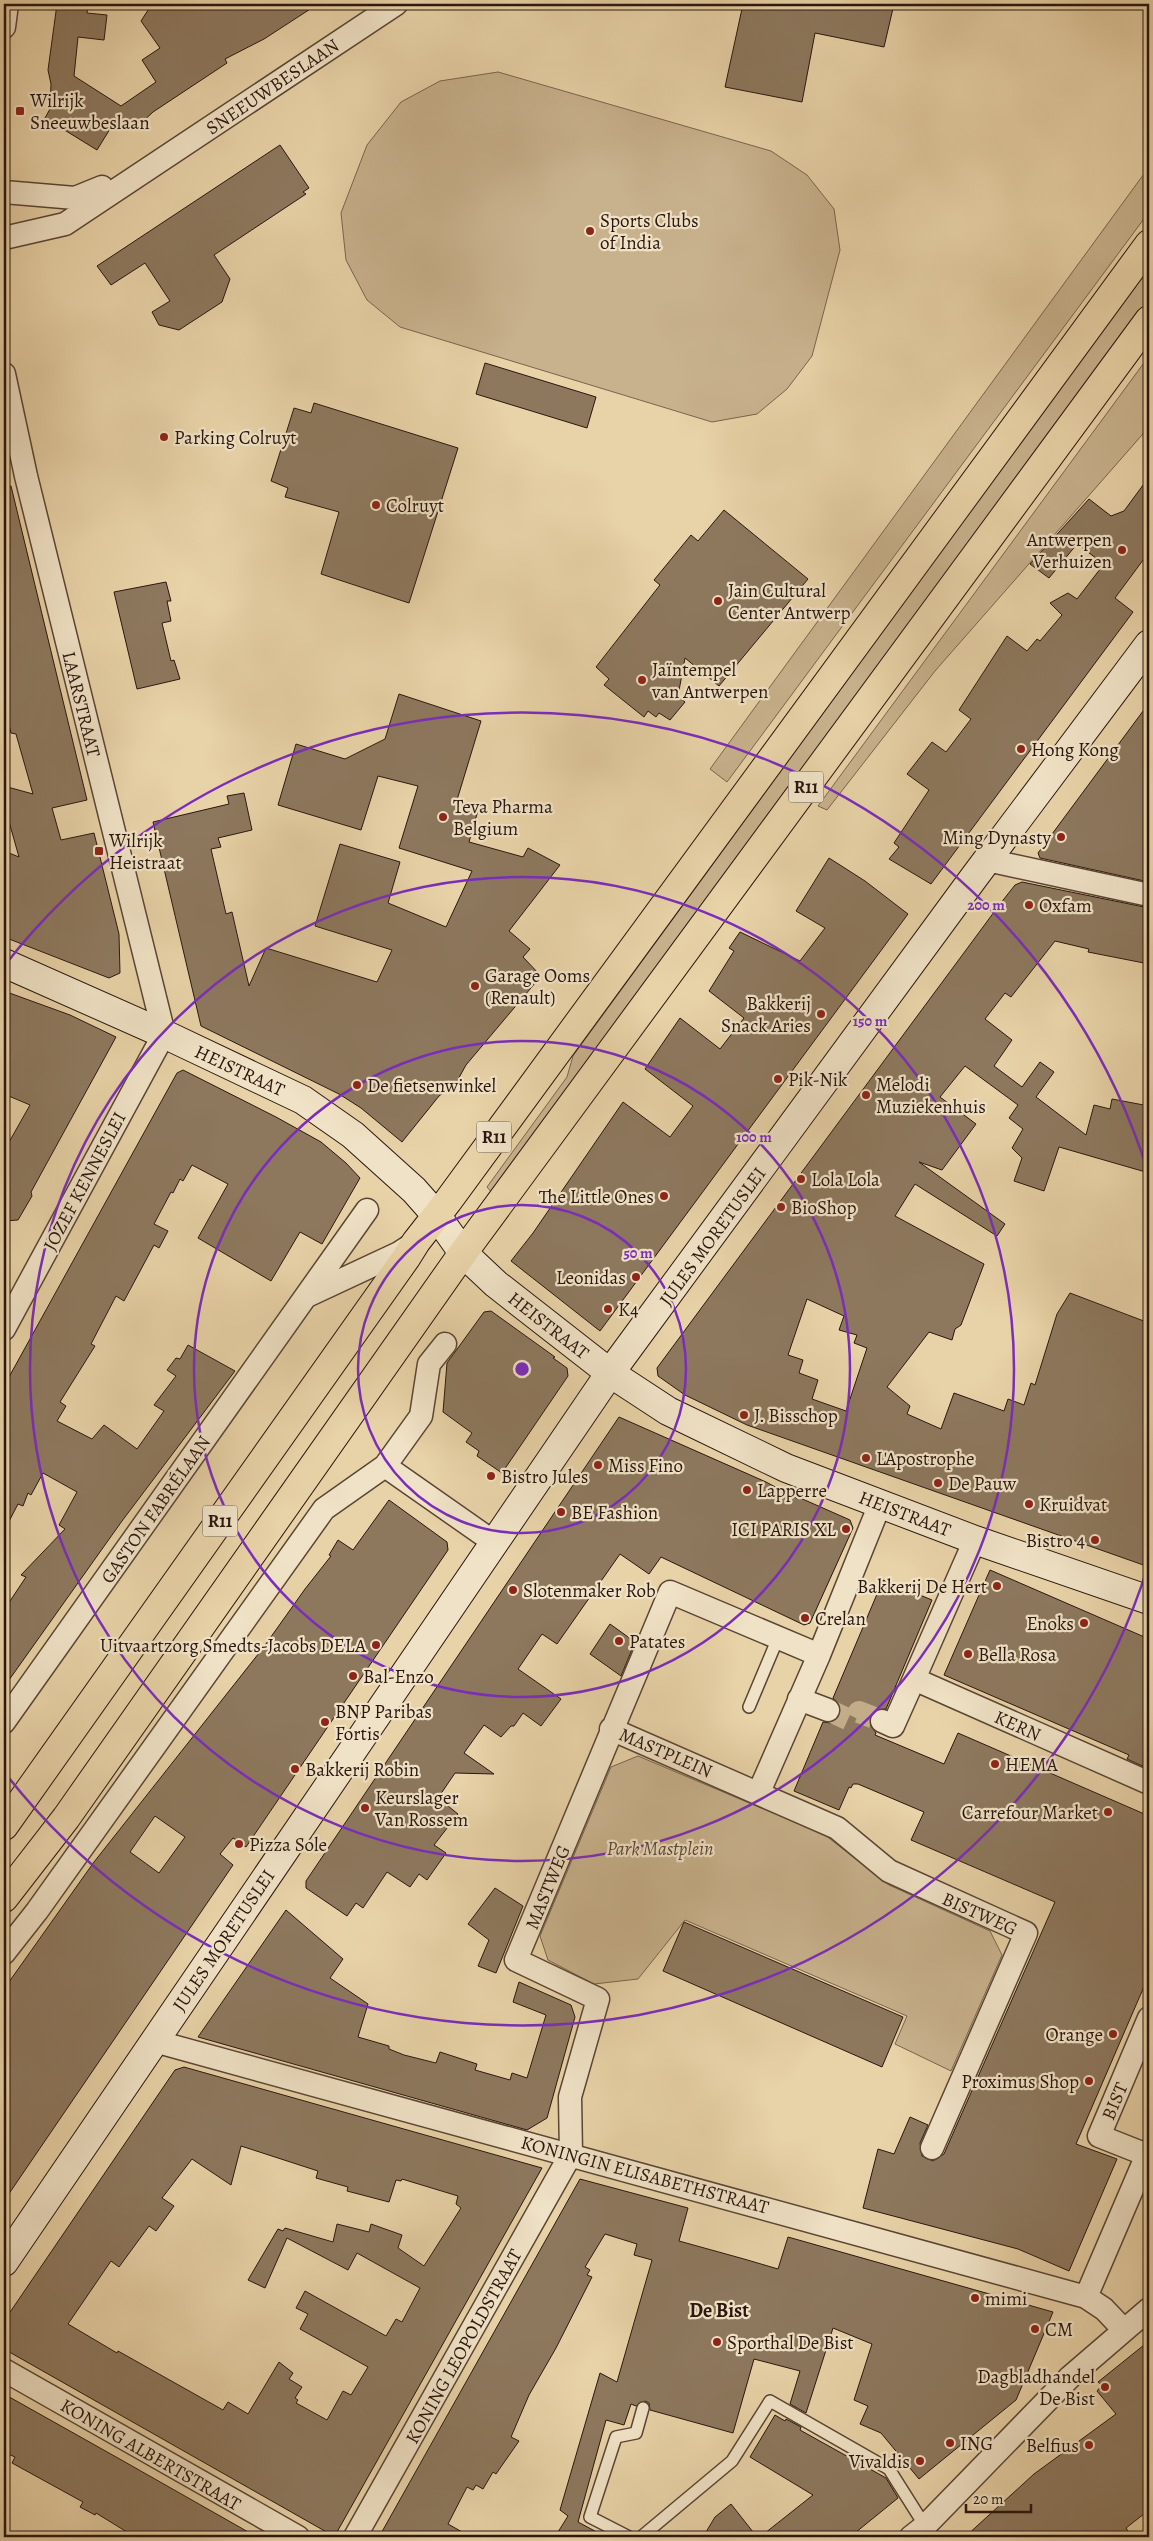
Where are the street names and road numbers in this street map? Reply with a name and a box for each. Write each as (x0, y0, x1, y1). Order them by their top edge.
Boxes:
street label: SNEEUWBESLAAN (201, 32, 345, 141)
street label: LAARSTRAAT (55, 649, 107, 760)
road number: R11 (788, 772, 824, 802)
street label: HEISTRAAT (190, 1039, 289, 1103)
street label: JOZEF KENNESLEI (37, 1107, 133, 1256)
road number: R11 (476, 1122, 512, 1152)
street label: JULES MORETUSLEI (653, 1162, 772, 1311)
street label: HEISTRAAT (502, 1286, 595, 1366)
street label: GASTON FABRÉLAAN (95, 1430, 217, 1589)
street label: HEISTRAAT (855, 1484, 955, 1544)
road number: R11 (202, 1505, 238, 1536)
street label: KERN (990, 1704, 1045, 1748)
street label: MASTPLEIN (615, 1722, 717, 1784)
street label: MASTWEG (519, 1841, 577, 1933)
street label: JULES MORETUSLEI (167, 1864, 281, 2017)
street label: BISTWEG (938, 1886, 1021, 1942)
street label: BIST (1095, 2078, 1135, 2124)
street label: KONINGIN ELISABETHSTRAAT (518, 2129, 772, 2221)
street label: KONING LEOPOLDSTRAAT (399, 2244, 529, 2449)
street label: KONING ALBERTSTRAAT (55, 2393, 246, 2518)

